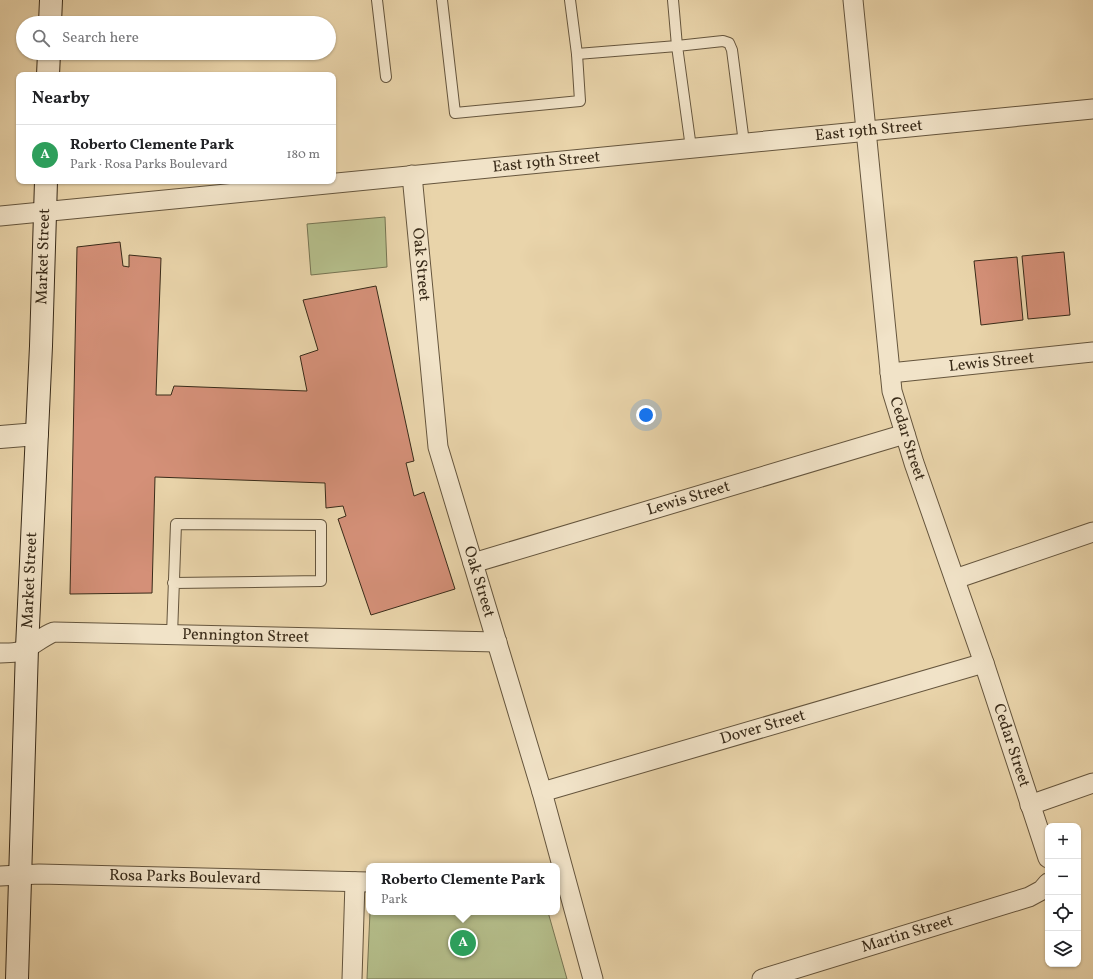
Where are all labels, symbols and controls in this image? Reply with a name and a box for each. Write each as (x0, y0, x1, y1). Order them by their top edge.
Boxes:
search box (16, 16, 336, 60)
icon: search (30, 27, 52, 49)
text: Search here (62, 28, 139, 49)
text: Nearby (32, 87, 90, 110)
street label: East 19th Street (814, 115, 924, 147)
text: Roberto Clemente Park (70, 135, 234, 156)
text: A (40, 146, 50, 164)
text: 180 m (286, 146, 320, 164)
street label: East 19th Street (491, 146, 602, 179)
text: Park · Rosa Parks Boulevard (70, 156, 228, 174)
street label: Market Street (31, 208, 56, 305)
street label: Oak Street (406, 227, 435, 303)
street label: Lewis Street (948, 347, 1036, 378)
street label: Cedar Street (883, 394, 931, 484)
your location (636, 405, 656, 425)
street label: Lewis Street (644, 476, 733, 521)
street label: Market Street (17, 531, 43, 629)
street label: Oak Street (457, 543, 500, 621)
street label: Pennington Street (182, 624, 310, 649)
street label: Cedar Street (987, 701, 1035, 791)
street label: Dover Street (718, 705, 808, 750)
map controls (1045, 823, 1081, 967)
button: + (1045, 823, 1081, 859)
button: − (1045, 859, 1081, 895)
popup (366, 863, 560, 915)
street label: Rosa Parks Boulevard (109, 865, 261, 890)
text: Roberto Clemente Park (381, 870, 545, 891)
text: Park (381, 891, 408, 909)
button: locate (1045, 895, 1081, 931)
street label: Martin Street (859, 910, 956, 959)
pin: A (450, 928, 476, 958)
button: layers (1045, 931, 1081, 967)

